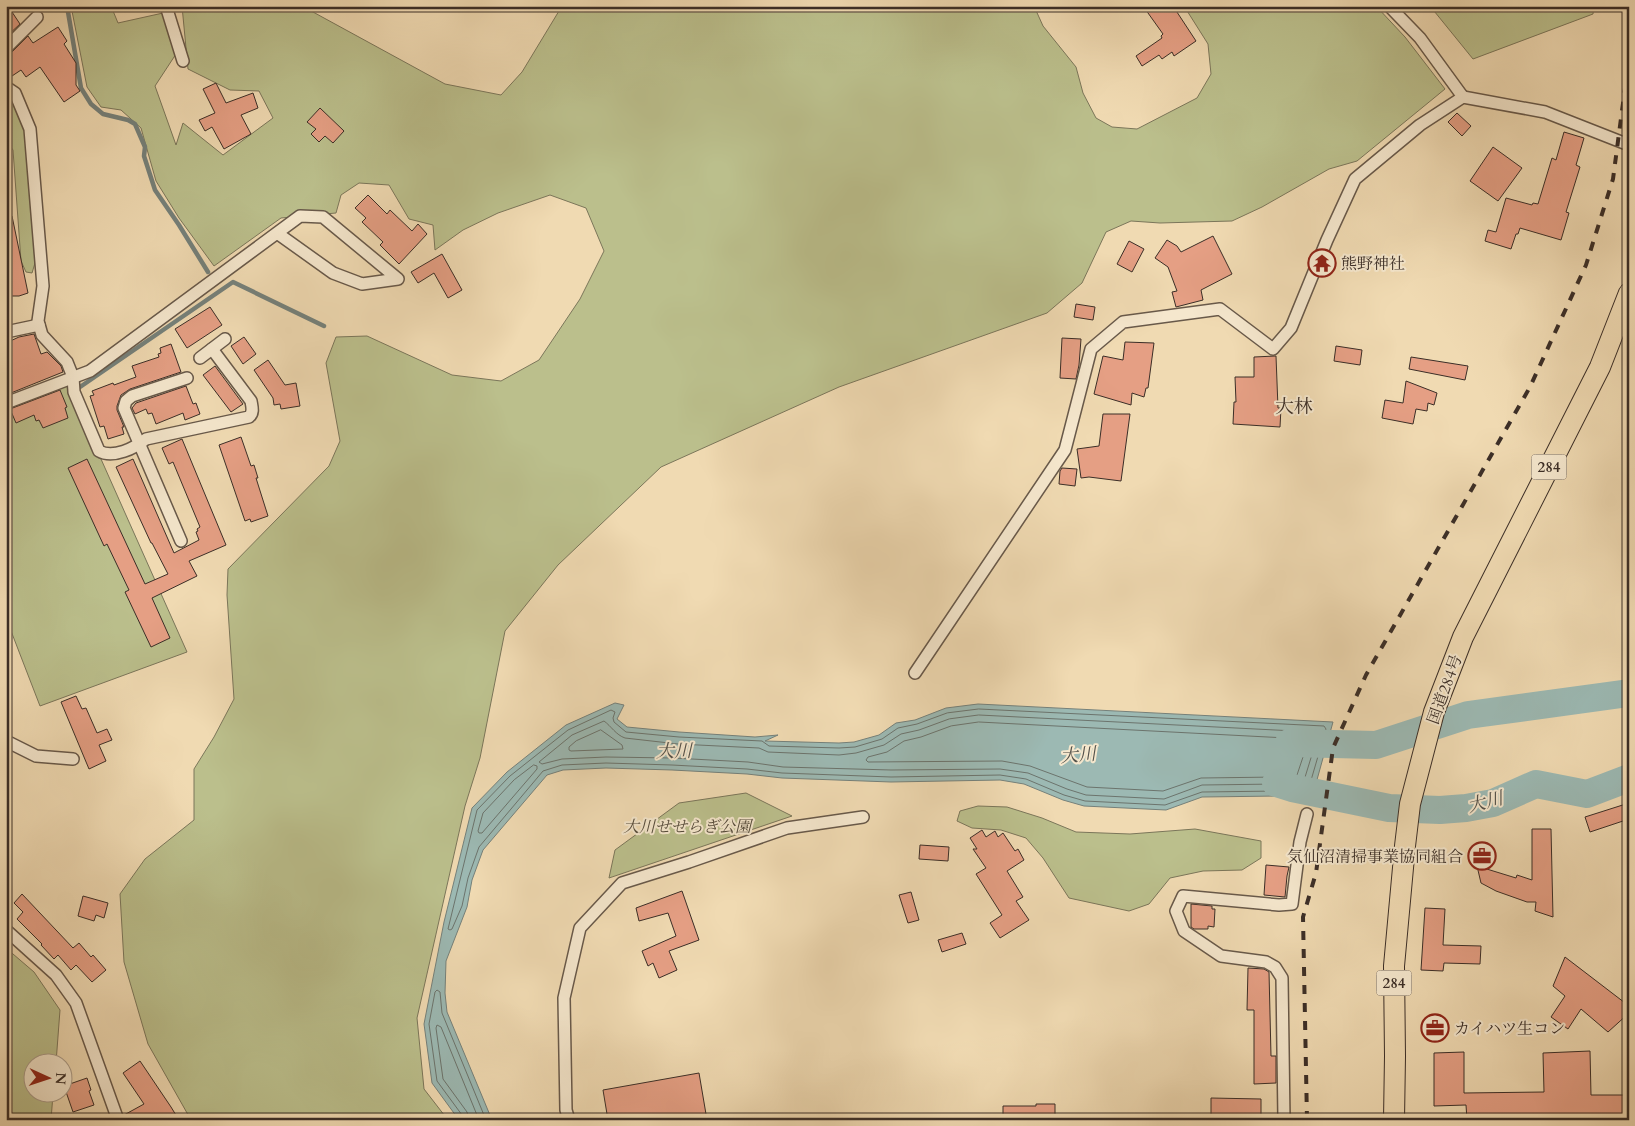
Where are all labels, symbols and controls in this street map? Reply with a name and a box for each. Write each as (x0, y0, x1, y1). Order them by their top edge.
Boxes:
temple icon: 熊野神社 (1307, 248, 1337, 278)
place label: 熊野神社 (1341, 253, 1405, 275)
district label: 大林 (1275, 394, 1313, 420)
road number: 284 (1532, 454, 1566, 480)
street label: 国道284号 (1422, 651, 1468, 727)
water label: 大川 (656, 739, 694, 764)
water label: 大川 (1059, 741, 1099, 770)
water label: 大川 (1465, 786, 1508, 819)
park label: 大川せせらぎ公園 (623, 816, 754, 838)
office icon: 気仙沼清掃事業協同組合 (1467, 841, 1497, 871)
place label: 気仙沼清掃事業協同組合 (1287, 846, 1463, 868)
road number: 284 (1376, 970, 1412, 996)
office icon: カイハツ生コン (1420, 1013, 1450, 1043)
place label: カイハツ生コン (1454, 1018, 1565, 1040)
north arrow (22, 1054, 72, 1104)
text: N (51, 1072, 70, 1085)

